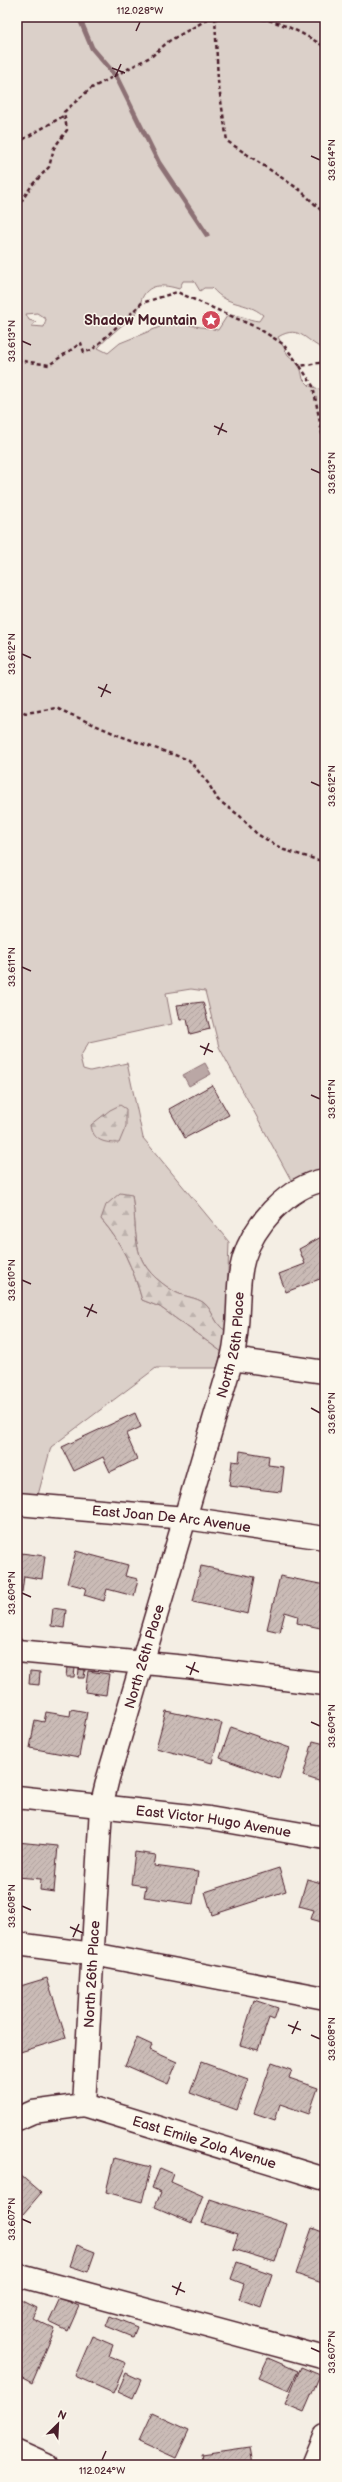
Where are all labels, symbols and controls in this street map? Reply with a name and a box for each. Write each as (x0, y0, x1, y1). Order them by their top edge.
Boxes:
text: 112.028°W (117, 5, 163, 17)
text: 33.614°N (326, 139, 338, 181)
place icon: Shadow Mountain (200, 309, 222, 331)
place label: Shadow Mountain (84, 312, 197, 329)
text: 33.613°N (6, 320, 18, 362)
text: 33.613°N (326, 452, 338, 494)
text: 33.612°N (6, 633, 18, 675)
text: 33.612°N (326, 765, 338, 807)
text: 33.611°N (6, 947, 18, 987)
text: 33.611°N (326, 1079, 338, 1119)
text: 33.610°N (6, 1259, 18, 1301)
street label: North 26th Place (213, 1291, 248, 1400)
text: 33.610°N (326, 1392, 338, 1434)
street label: East Joan De Arc Avenue (91, 1502, 252, 1536)
text: 33.609°N (6, 1571, 18, 1615)
street label: North 26th Place (121, 1603, 168, 1711)
text: 33.609°N (326, 1704, 338, 1748)
street label: East Victor Hugo Avenue (135, 1802, 292, 1841)
text: 33.608°N (6, 1884, 18, 1928)
street label: North 26th Place (80, 1920, 104, 2028)
text: 33.608°N (326, 2017, 338, 2061)
street label: East Emile Zola Avenue (130, 2112, 278, 2173)
text: 33.607°N (6, 2197, 18, 2241)
text: 33.607°N (326, 2330, 338, 2374)
north arrow (38, 2404, 78, 2444)
text: N (55, 2408, 68, 2423)
text: 112.024°W (79, 2465, 125, 2477)

